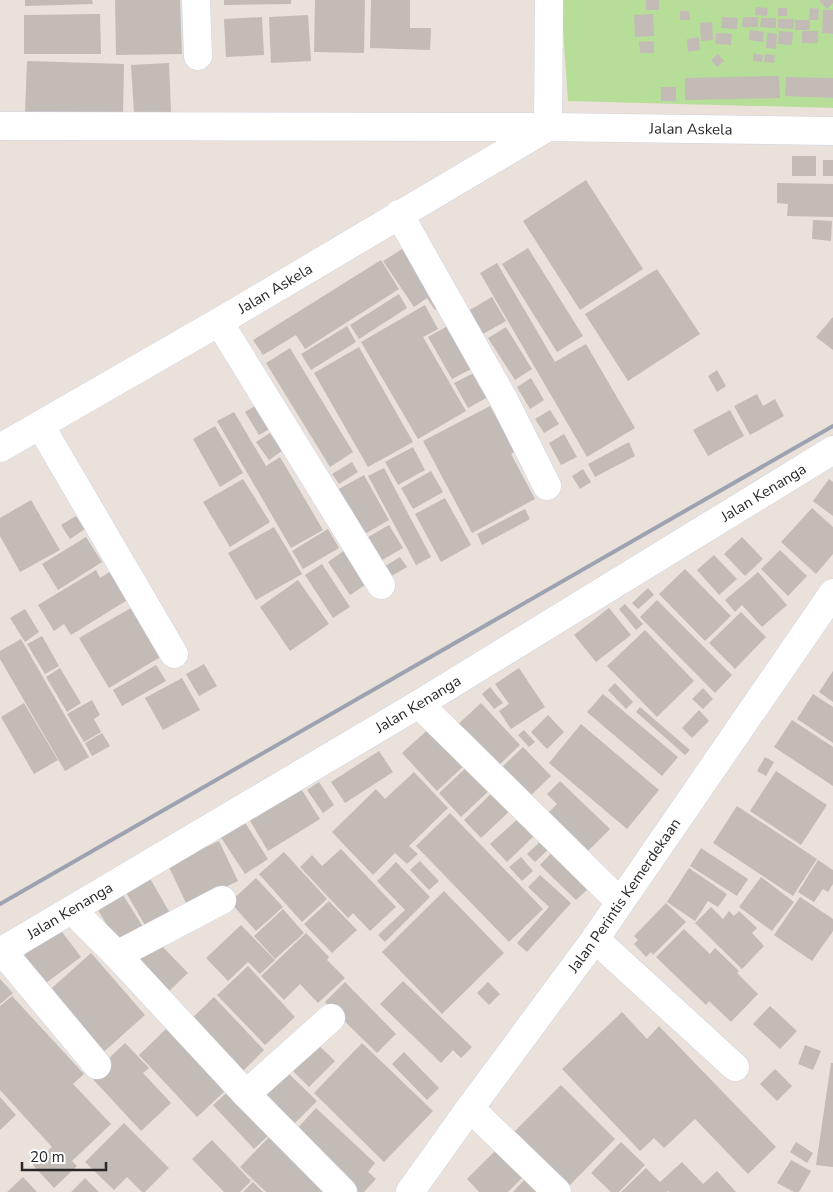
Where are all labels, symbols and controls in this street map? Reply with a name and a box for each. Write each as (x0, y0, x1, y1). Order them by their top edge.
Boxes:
street label: Jalan Askela (648, 118, 733, 140)
street label: Jalan Askela (233, 259, 316, 319)
street label: Jalan Kenanga (716, 459, 810, 527)
street label: Jalan Kenanga (371, 671, 465, 738)
street label: Jalan Perintis Kemerdekaan (563, 814, 685, 977)
street label: Jalan Kenanga (22, 878, 116, 944)
scale bar (22, 1140, 106, 1172)
text: 20 m (30, 1147, 65, 1167)

